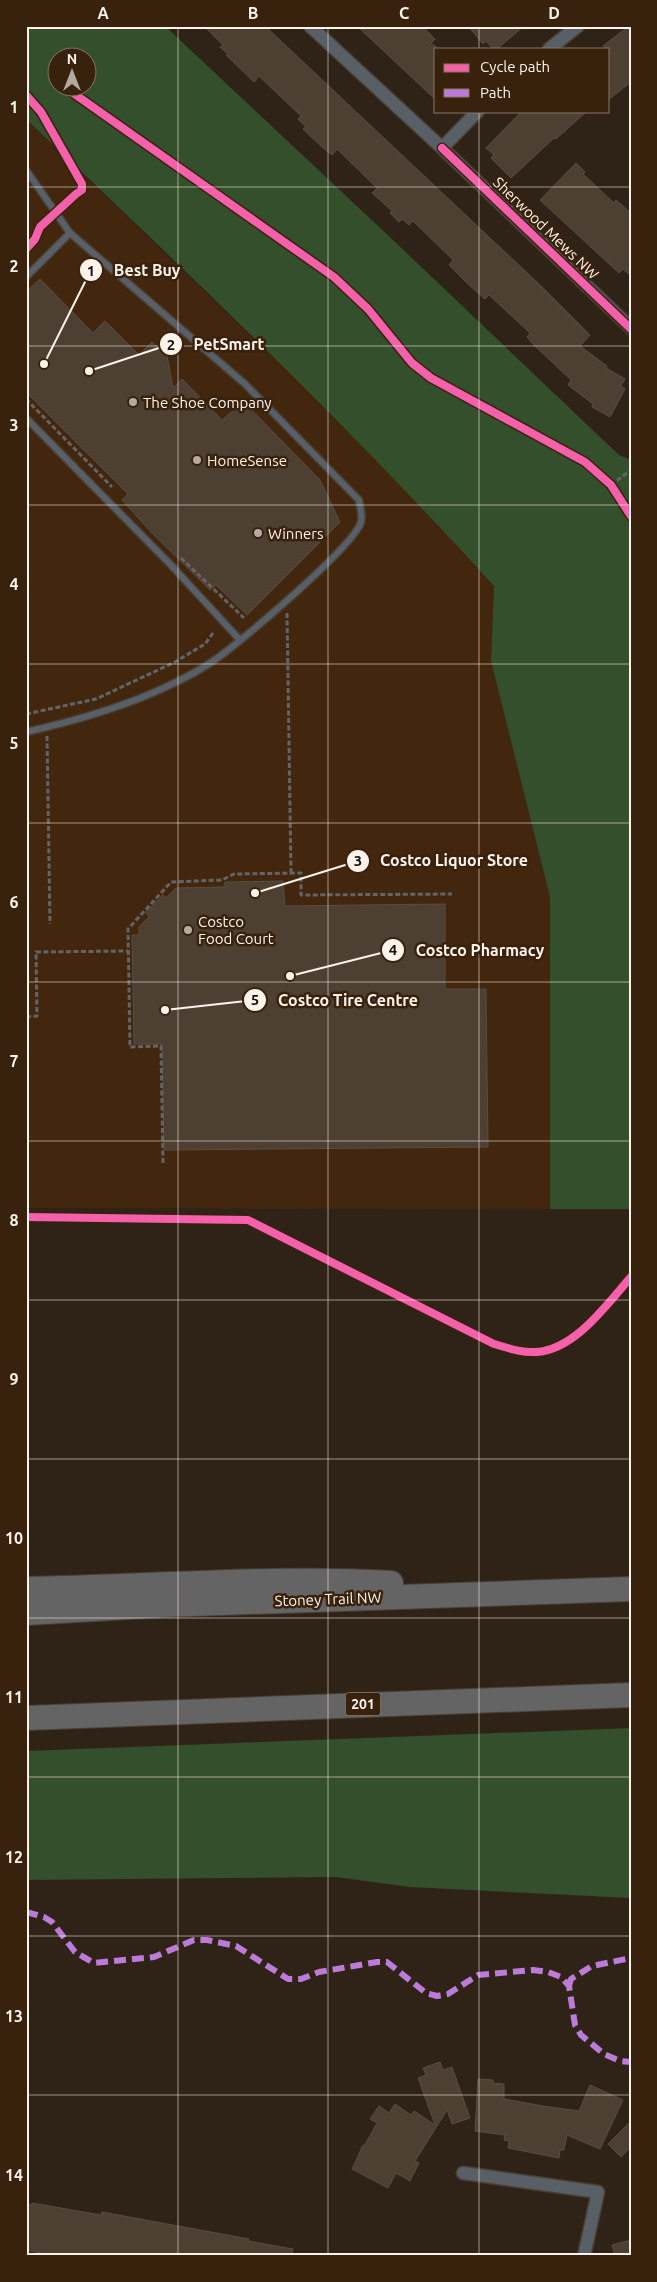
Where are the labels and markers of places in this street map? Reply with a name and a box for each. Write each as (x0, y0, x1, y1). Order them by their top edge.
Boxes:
callout: Best Buy (79, 255, 190, 286)
callout: PetSmart (158, 329, 274, 360)
place label: The Shoe Company (143, 394, 272, 411)
marker: The Shoe Company (127, 396, 139, 408)
place label: HomeSense (207, 452, 287, 469)
marker: HomeSense (191, 454, 203, 466)
place label: Winners (268, 525, 323, 542)
marker: Winners (252, 527, 264, 539)
callout: Costco Liquor Store (345, 845, 538, 876)
place label: Costco Food Court (198, 913, 274, 947)
marker: Costco Food Court (182, 924, 194, 936)
callout: Costco Pharmacy (380, 934, 554, 965)
callout: Costco Tire Centre (243, 984, 428, 1015)

